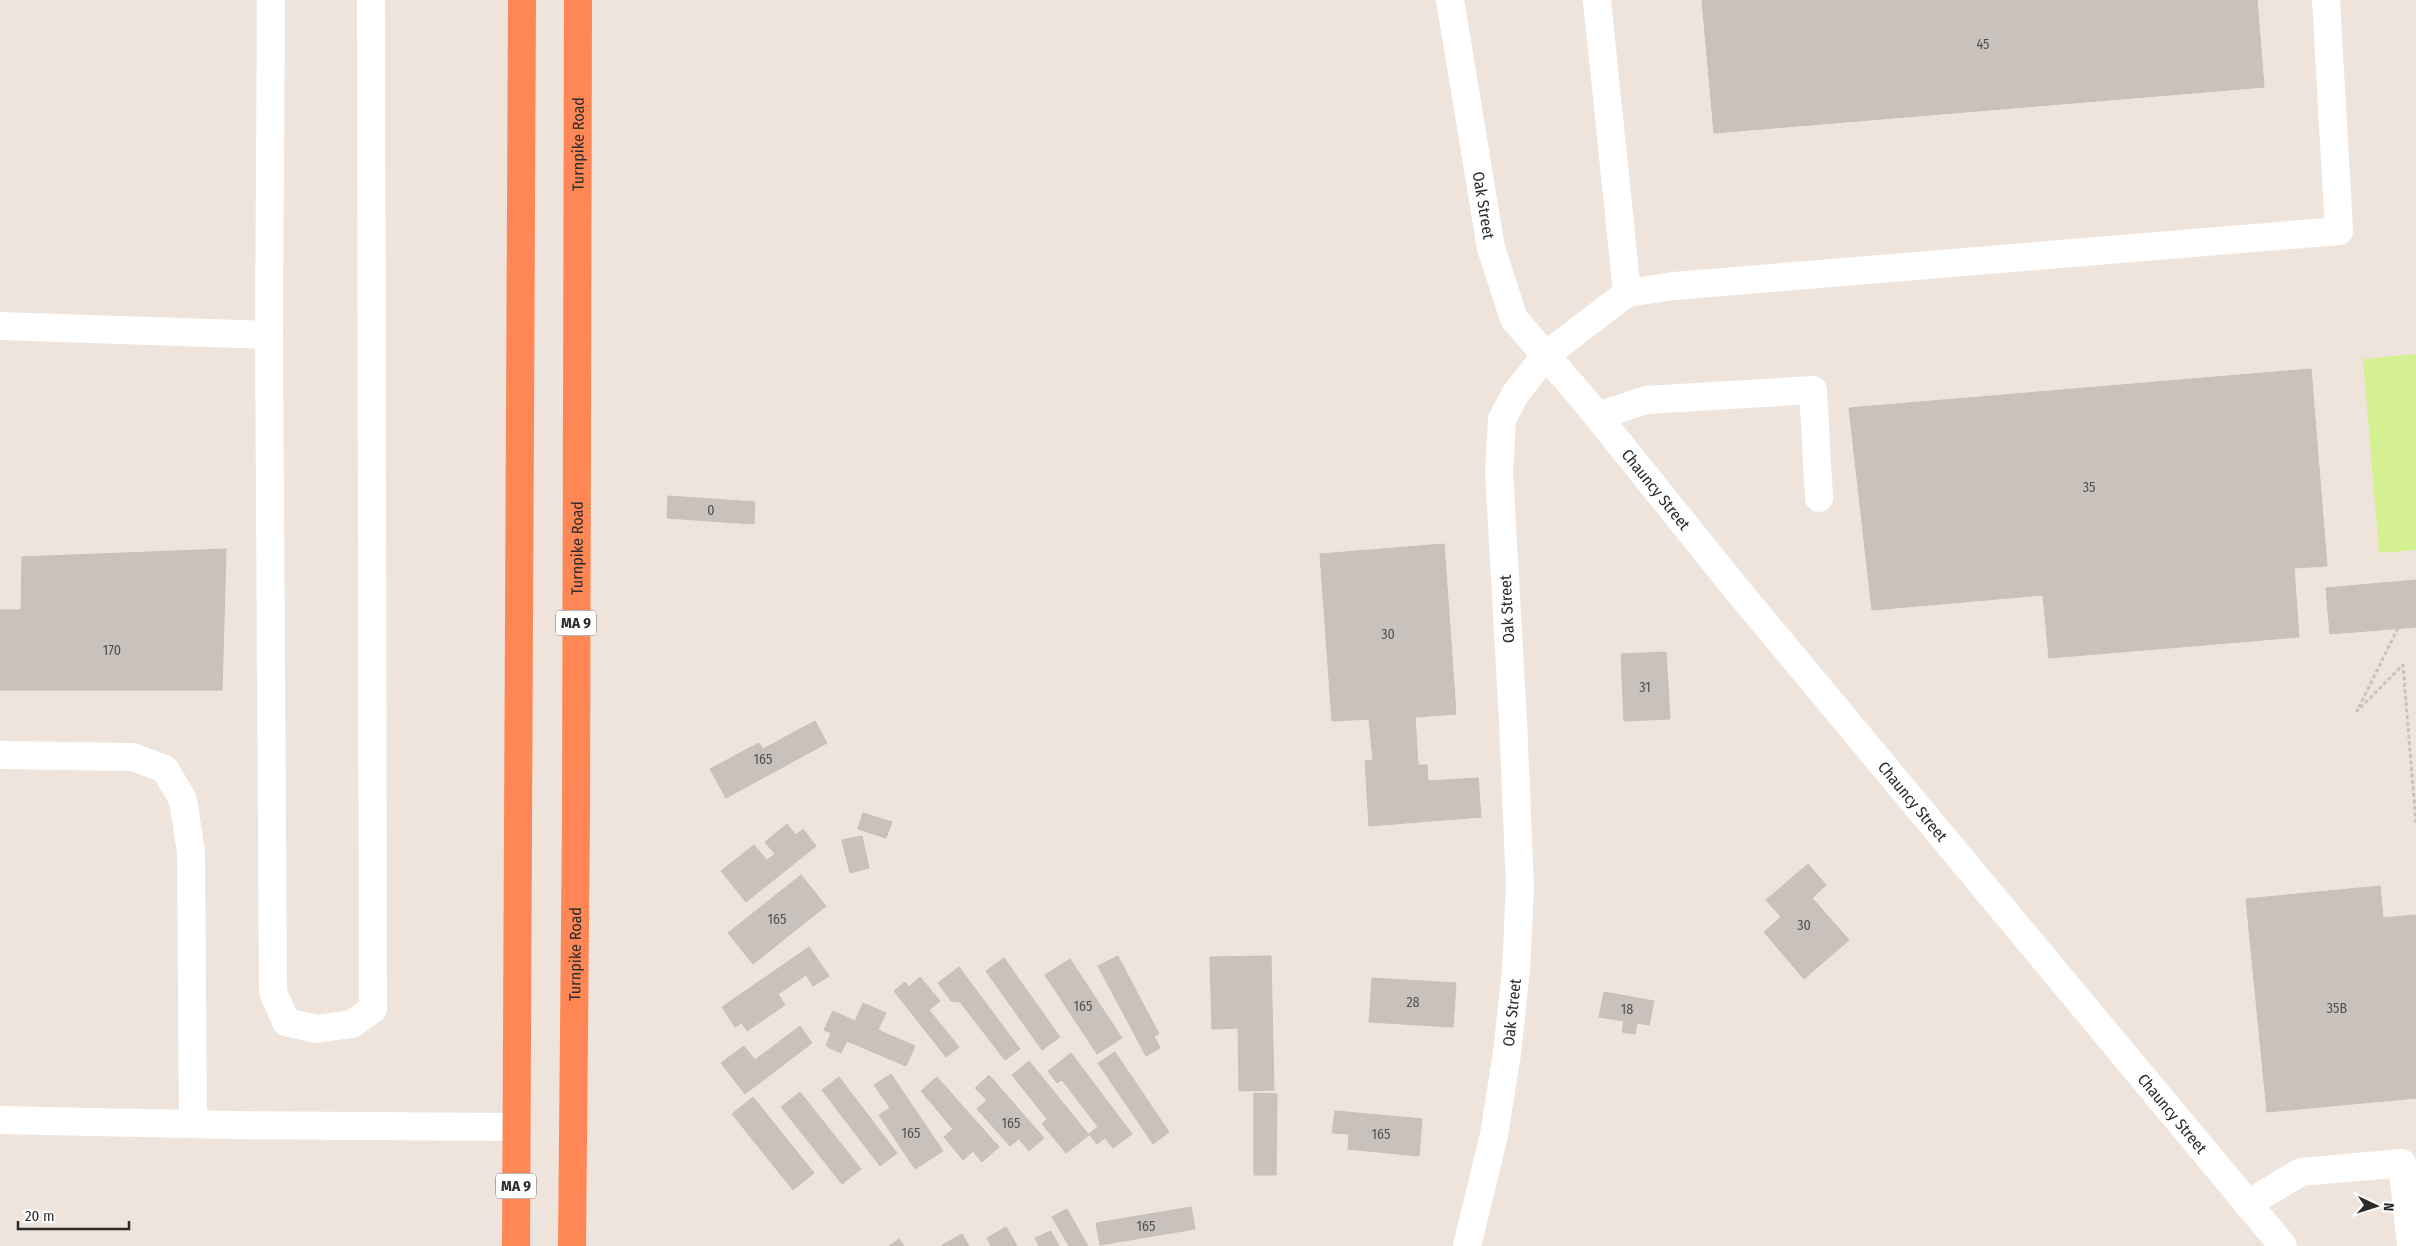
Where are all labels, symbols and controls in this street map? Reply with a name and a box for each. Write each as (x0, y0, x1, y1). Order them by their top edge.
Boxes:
house number: 45 (1976, 36, 1990, 53)
street label: Turnpike Road (568, 97, 587, 191)
street label: Oak Street (1469, 170, 1499, 241)
street label: Chauncy Street (1618, 445, 1695, 534)
house number: 35 (2083, 479, 2095, 496)
street label: Turnpike Road (567, 501, 586, 595)
house number: 0 (707, 502, 715, 519)
street label: Oak Street (1496, 574, 1518, 644)
road number: MA 9 (556, 610, 596, 636)
house number: 30 (1381, 626, 1395, 643)
house number: 170 (103, 642, 121, 659)
house number: 31 (1639, 679, 1651, 696)
house number: 165 (754, 751, 772, 768)
street label: Chauncy Street (1874, 757, 1952, 846)
street label: Turnpike Road (565, 907, 585, 1001)
house number: 165 (768, 911, 786, 928)
house number: 30 (1797, 917, 1811, 934)
street label: Oak Street (1498, 977, 1525, 1047)
house number: 28 (1406, 994, 1420, 1011)
house number: 165 (1074, 998, 1092, 1015)
house number: 35B (2327, 1000, 2348, 1017)
house number: 18 (1621, 1001, 1633, 1018)
street label: Chauncy Street (2134, 1070, 2212, 1158)
house number: 165 (1002, 1115, 1020, 1132)
house number: 165 (902, 1125, 920, 1142)
house number: 165 (1372, 1126, 1390, 1143)
road number: MA 9 (496, 1174, 536, 1198)
north arrow (2351, 1181, 2401, 1231)
scale bar (18, 1198, 129, 1230)
text: N (2380, 1202, 2397, 1212)
text: 20 m (25, 1207, 55, 1225)
house number: 165 (1137, 1218, 1155, 1235)

